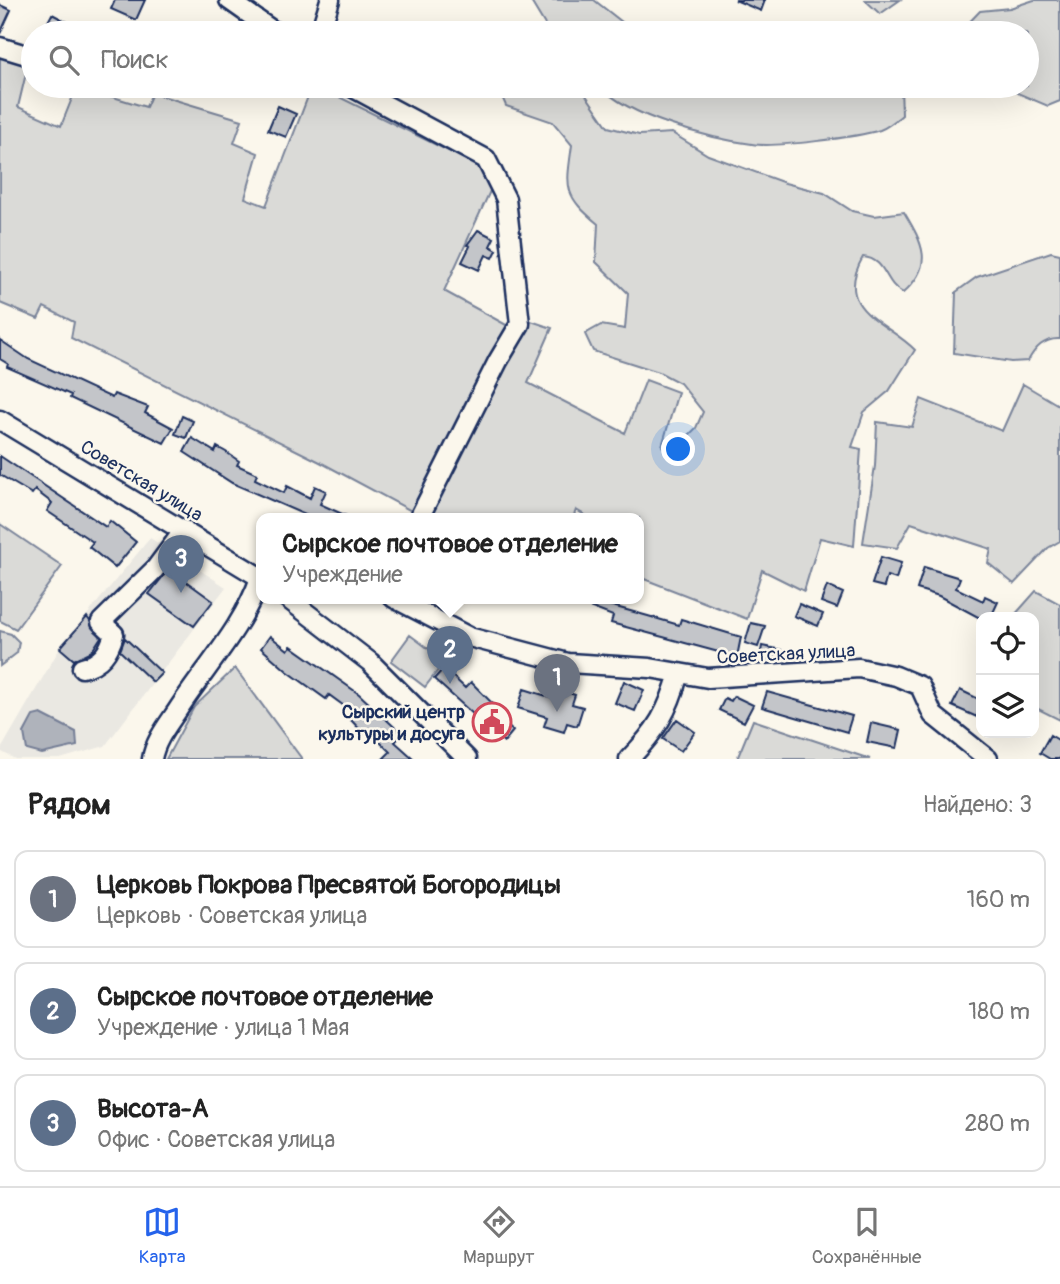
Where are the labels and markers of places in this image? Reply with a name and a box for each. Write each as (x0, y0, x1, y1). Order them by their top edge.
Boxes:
pin: 3 (158, 535, 204, 593)
pin: 2 (427, 626, 473, 684)
pin: 1 (534, 654, 580, 712)
place label: Сырский центр культуры и досуга (318, 700, 465, 746)
public building icon: Сырский центр культуры и досуга (471, 701, 513, 743)

